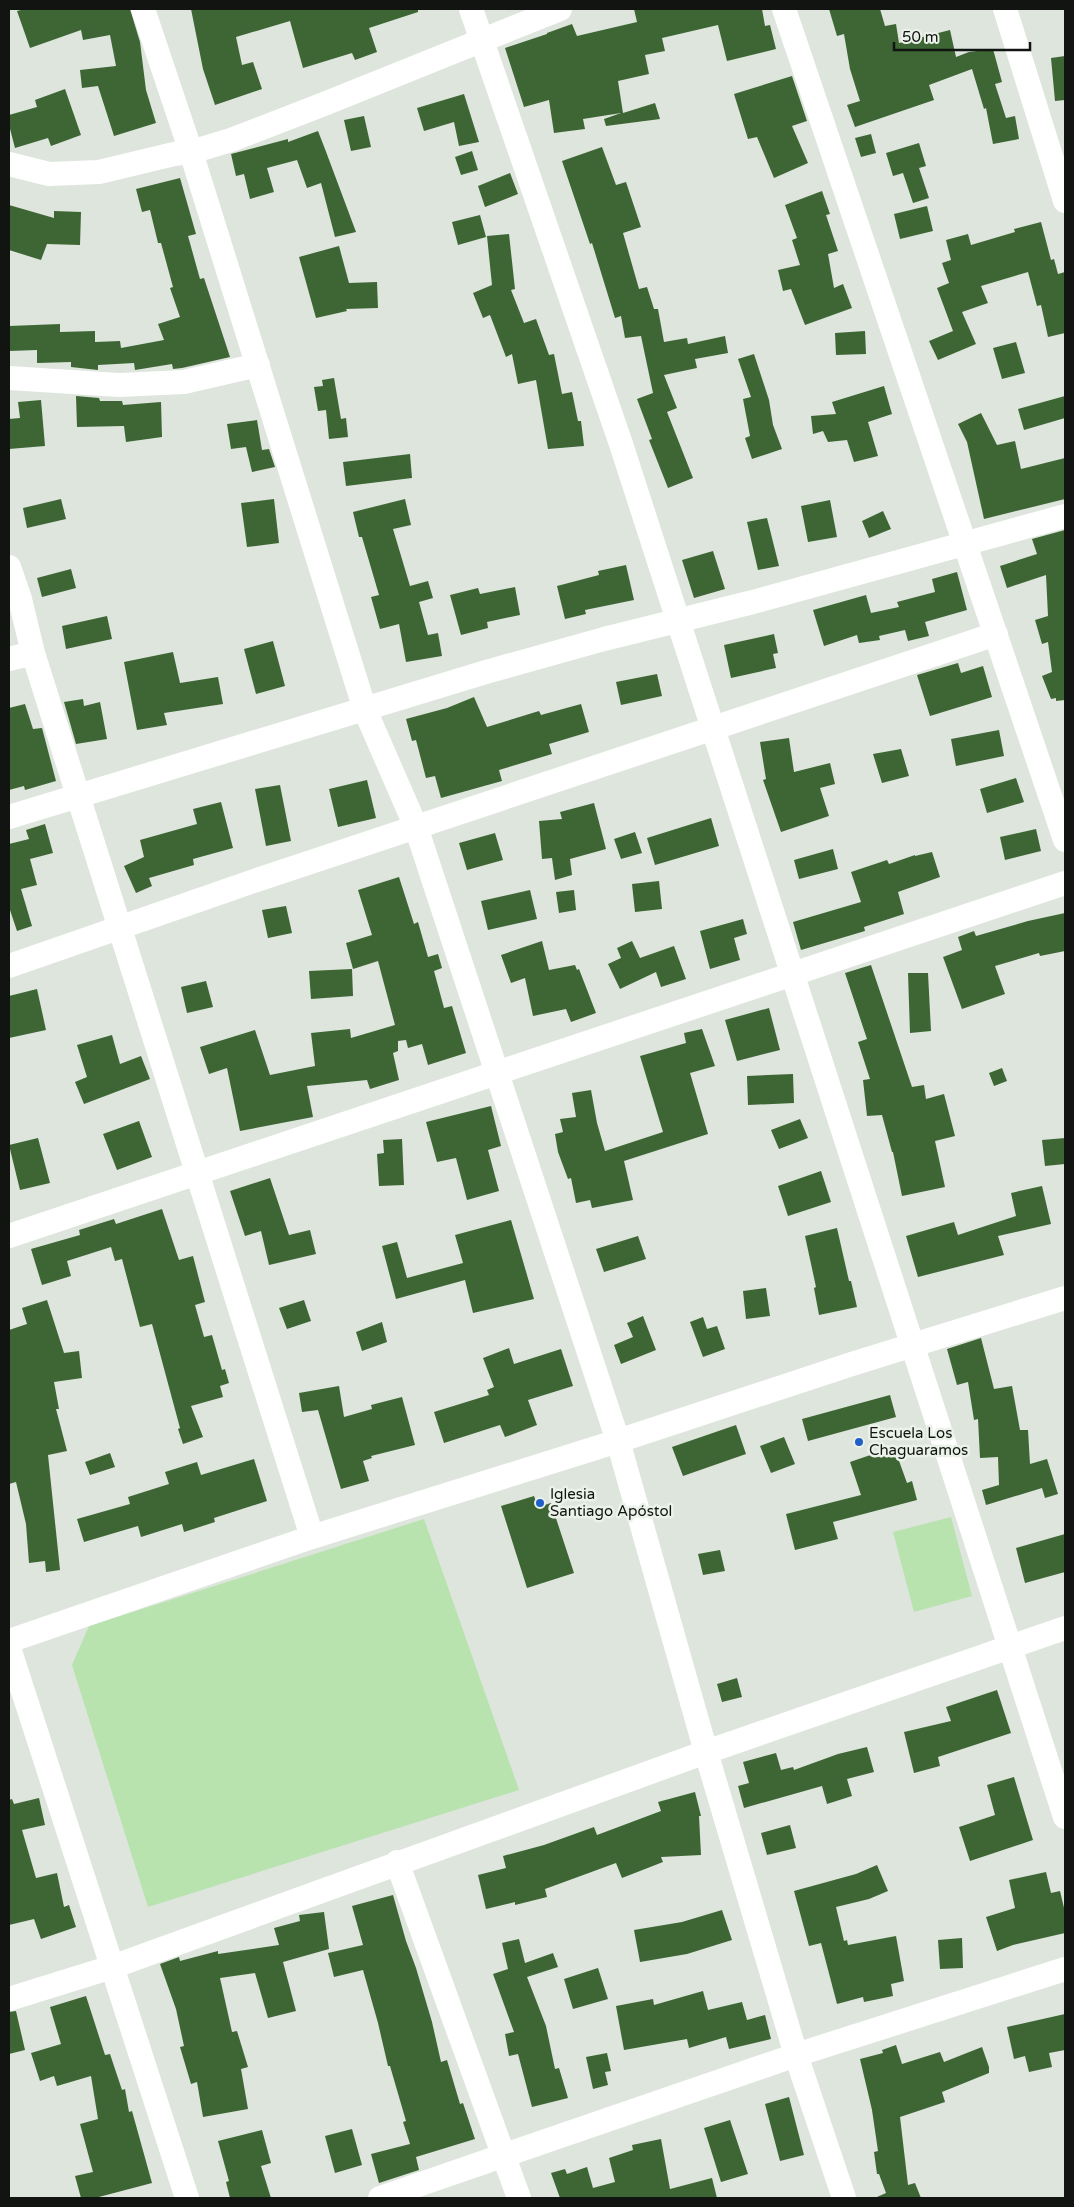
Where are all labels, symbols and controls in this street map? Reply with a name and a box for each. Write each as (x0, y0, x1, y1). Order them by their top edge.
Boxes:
scale bar (894, 20, 1030, 52)
text: 50 m (902, 28, 939, 46)
place label: Escuela Los Chaguaramos (869, 1424, 968, 1459)
marker: Escuela Los Chaguaramos (853, 1436, 865, 1448)
place label: Iglesia Santiago Apóstol (550, 1485, 672, 1520)
marker: Iglesia Santiago Apóstol (534, 1497, 546, 1509)

